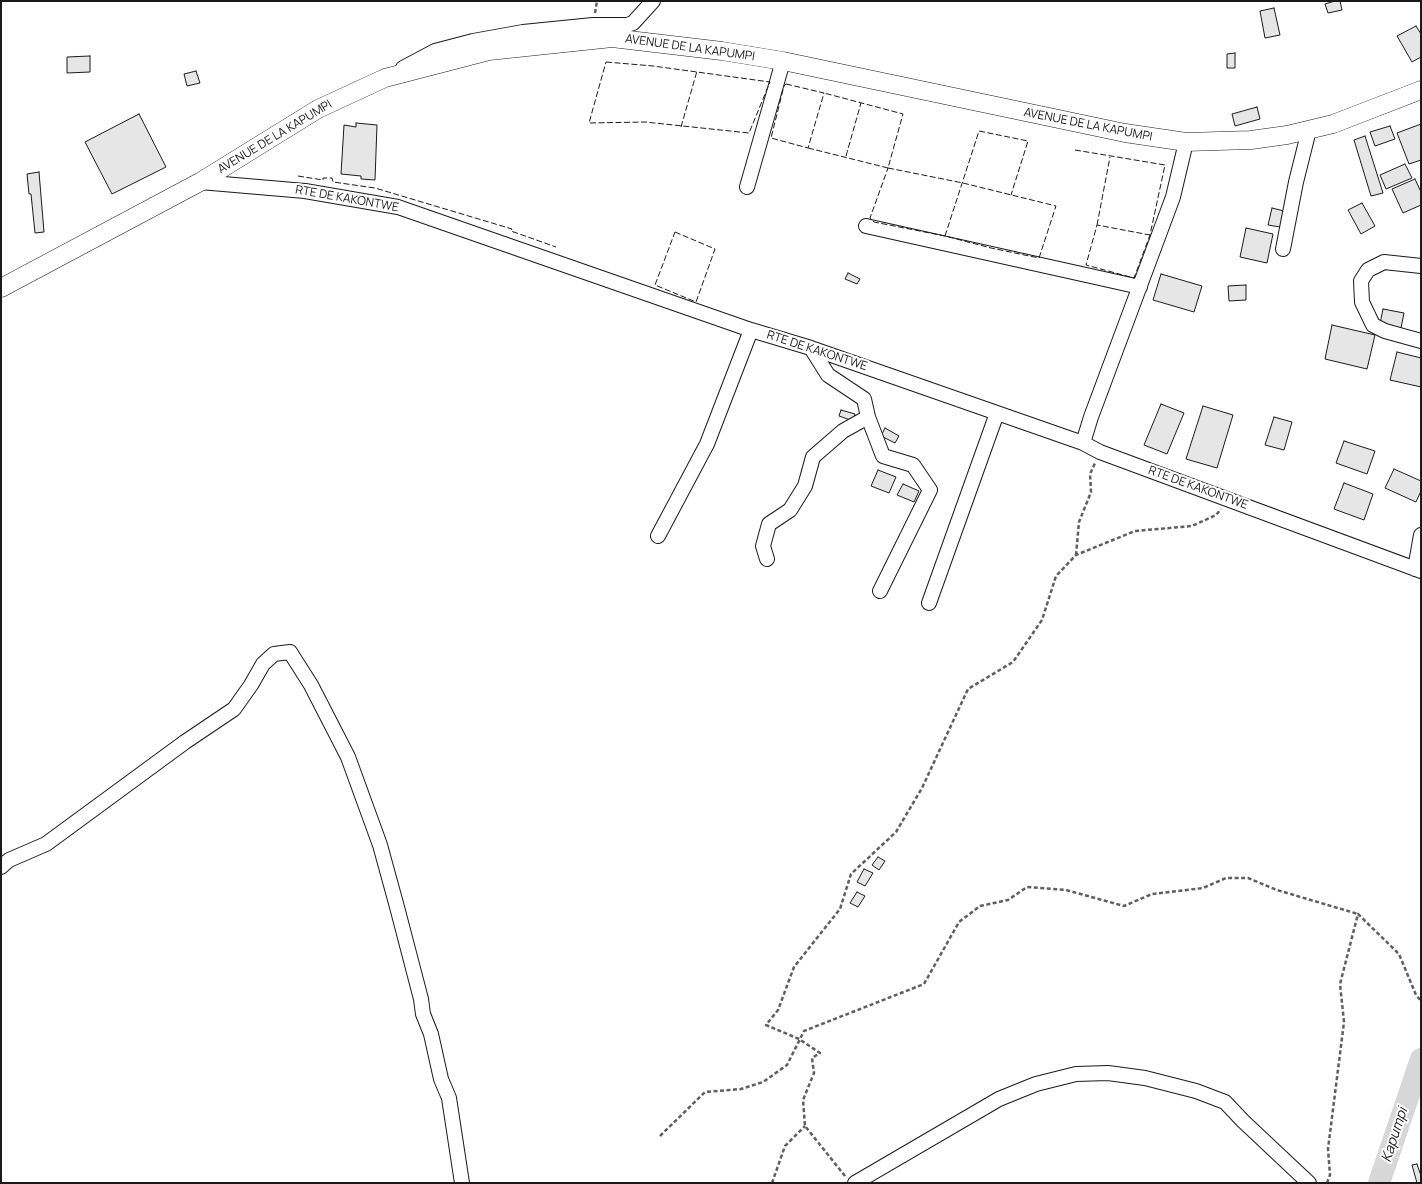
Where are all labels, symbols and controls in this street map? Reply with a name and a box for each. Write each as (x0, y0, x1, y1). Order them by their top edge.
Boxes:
street label: AVENUE DE LA KAPUMPI (624, 32, 756, 64)
street label: AVENUE DE LA KAPUMPI (215, 97, 335, 177)
street label: AVENUE DE LA KAPUMPI (1022, 105, 1154, 145)
street label: RTE DE KAKONTWE (294, 183, 400, 215)
street label: RTE DE KAKONTWE (765, 328, 869, 374)
street label: RTE DE KAKONTWE (1146, 463, 1250, 513)
water label: Kapumpi (1378, 1106, 1412, 1164)

